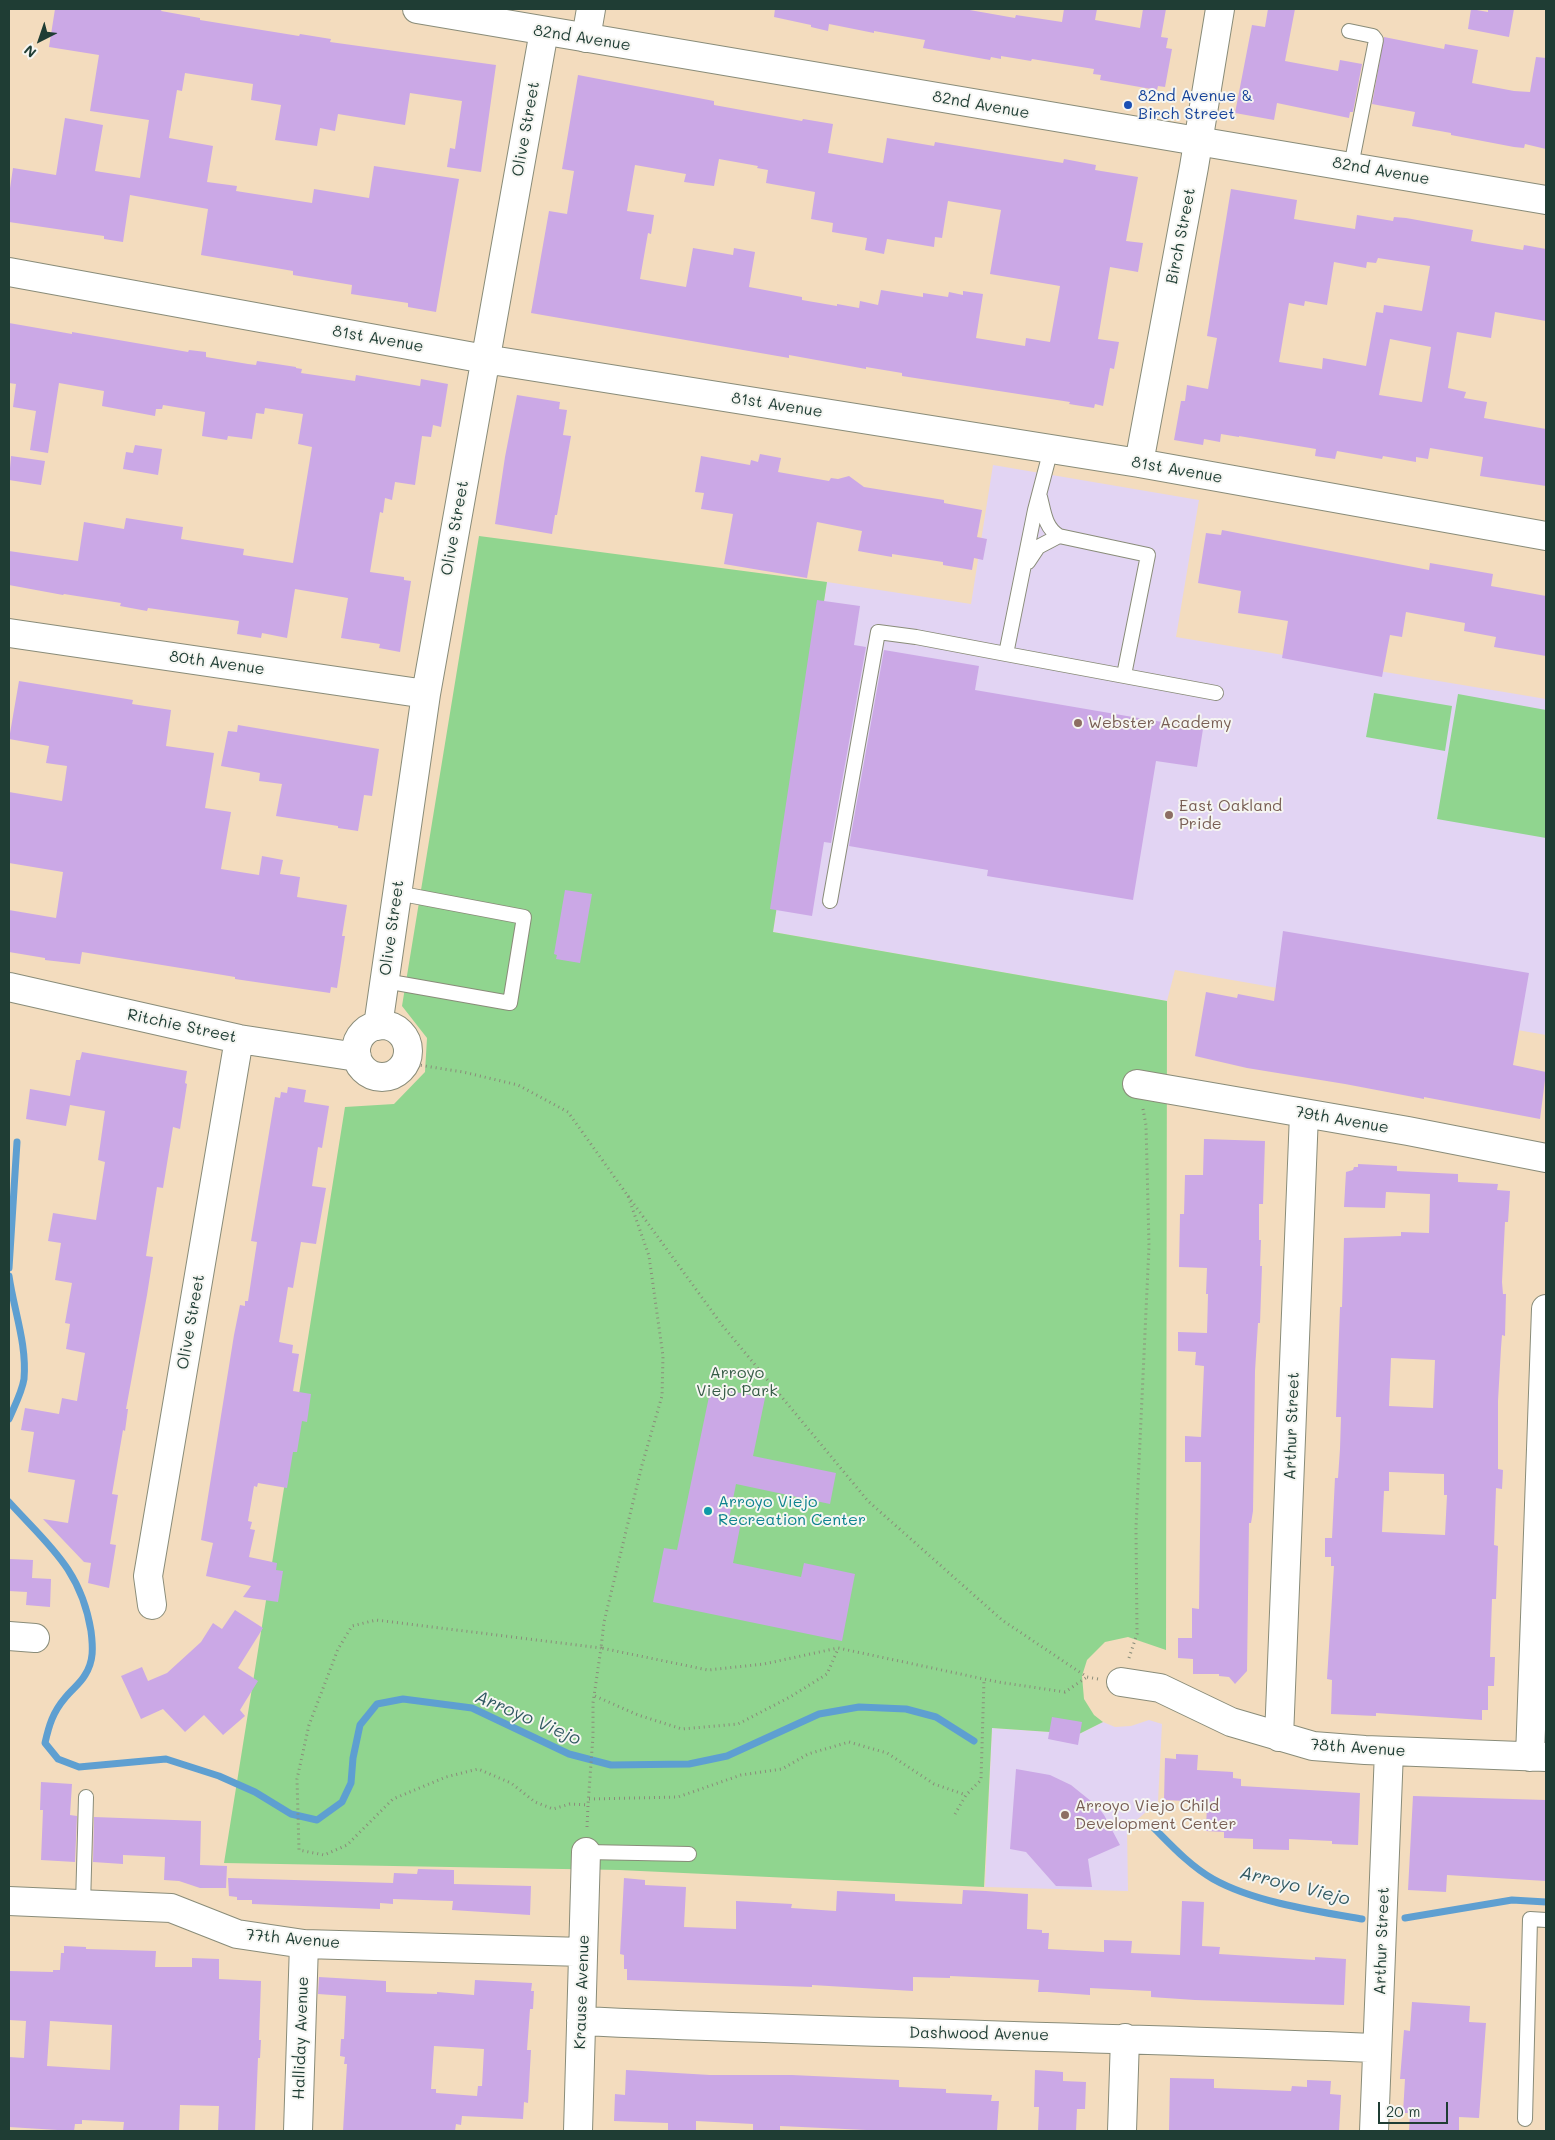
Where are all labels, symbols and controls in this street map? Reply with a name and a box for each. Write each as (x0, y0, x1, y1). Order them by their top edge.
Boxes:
north arrow (15, 15, 65, 65)
street label: 82nd Avenue (532, 21, 632, 55)
text: N (20, 41, 40, 62)
street label: Olive Street (508, 80, 544, 178)
place label: 82nd Avenue & Birch Street (1138, 86, 1253, 124)
street label: 82nd Avenue (931, 87, 1031, 123)
marker: 82nd Avenue & Birch Street (1122, 99, 1134, 111)
street label: 82nd Avenue (1331, 153, 1431, 189)
street label: Birch Street (1162, 186, 1200, 286)
street label: 81st Avenue (331, 322, 425, 356)
street label: 81st Avenue (730, 388, 824, 422)
street label: 81st Avenue (1130, 453, 1224, 487)
street label: Olive Street (437, 479, 473, 577)
street label: 80th Avenue (168, 647, 266, 679)
place label: Webster Academy (1088, 713, 1232, 733)
marker: Webster Academy (1072, 717, 1084, 729)
place label: East Oakland Pride (1179, 796, 1282, 834)
marker: East Oakland Pride (1163, 809, 1175, 821)
street label: Olive Street (376, 879, 408, 977)
street label: Ritchie Street (125, 1005, 239, 1047)
street label: 79th Avenue (1294, 1102, 1390, 1138)
street label: Olive Street (173, 1273, 209, 1371)
park label: Arroyo Viejo Park (696, 1363, 778, 1401)
street label: Arthur Street (1281, 1372, 1303, 1480)
place label: Arroyo Viejo Recreation Center (718, 1492, 866, 1530)
marker: Arroyo Viejo Recreation Center (702, 1505, 714, 1517)
water label: Arroyo Viejo (472, 1686, 584, 1750)
street label: 78th Avenue (1310, 1735, 1406, 1761)
place label: Arroyo Viejo Child Development Center (1075, 1796, 1236, 1834)
marker: Arroyo Viejo Child Development Center (1059, 1809, 1071, 1821)
water label: Arroyo Viejo (1238, 1862, 1352, 1910)
street label: Arthur Street (1371, 1887, 1393, 1995)
street label: 77th Avenue (245, 1925, 341, 1953)
street label: Krause Avenue (570, 1934, 594, 2050)
street label: Halliday Avenue (289, 1976, 313, 2100)
street label: Dashwood Avenue (909, 2023, 1049, 2045)
scale bar (1380, 2092, 1450, 2124)
text: 20 m (1386, 2101, 1420, 2121)

